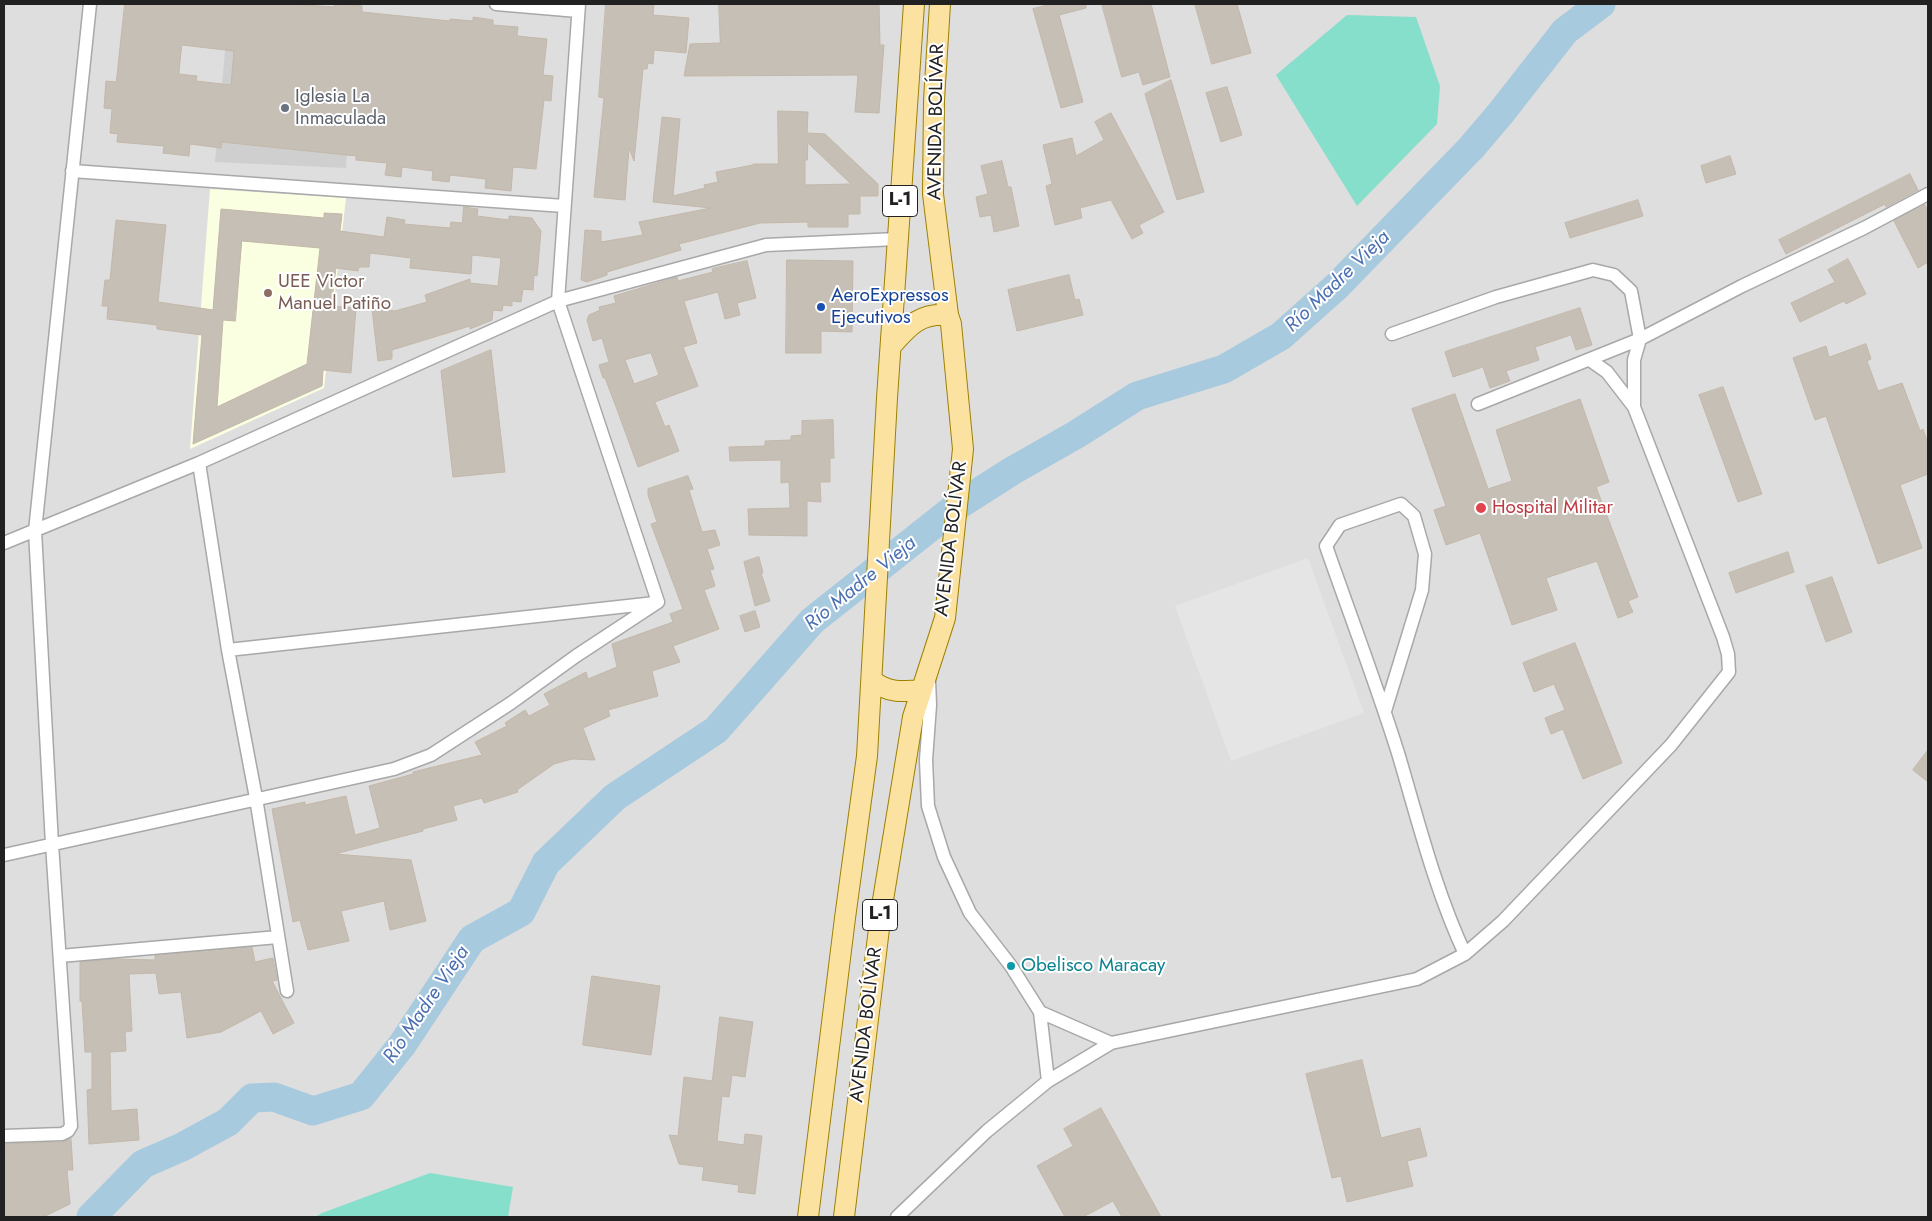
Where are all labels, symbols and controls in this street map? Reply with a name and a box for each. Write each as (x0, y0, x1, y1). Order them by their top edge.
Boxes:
street label: AVENIDA BOLÍVAR (924, 44, 950, 200)
place label: Iglesia La Inmaculada (295, 86, 386, 130)
marker: Iglesia La Inmaculada (279, 102, 291, 114)
road number: L-1 (882, 186, 918, 217)
water label: Río Madre Vieja (1281, 226, 1395, 338)
place label: UEE Victor Manuel Patiño (278, 271, 391, 315)
place label: AeroExpressos Ejecutivos (831, 285, 949, 329)
marker: UEE Victor Manuel Patiño (262, 287, 274, 299)
marker: AeroExpressos Ejecutivos (815, 301, 827, 313)
street label: AVENIDA BOLÍVAR (931, 460, 973, 618)
place label: Hospital Militar (1492, 497, 1613, 519)
marker: Hospital Militar (1474, 501, 1488, 515)
water label: Río Madre Vieja (800, 532, 922, 636)
road number: L-1 (862, 900, 898, 930)
water label: Río Madre Vieja (379, 942, 475, 1068)
street label: AVENIDA BOLÍVAR (846, 946, 888, 1104)
place label: Obelisco Maracay (1021, 955, 1165, 977)
marker: Obelisco Maracay (1005, 960, 1017, 972)

